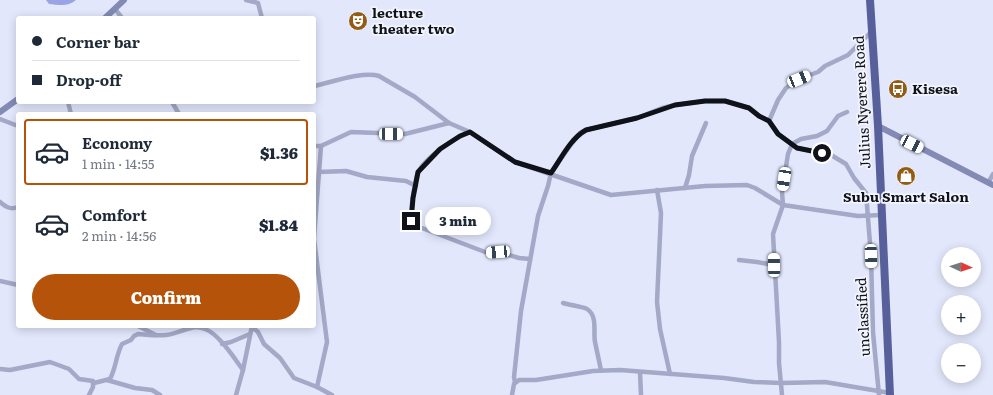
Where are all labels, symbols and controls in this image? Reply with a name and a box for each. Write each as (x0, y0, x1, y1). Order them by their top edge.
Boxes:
place label: lecture theater two (372, 2, 455, 38)
theatre icon: lecture theater two (347, 10, 369, 32)
text: Corner bar (56, 30, 140, 53)
street label: Julius Nyerere Road (847, 34, 874, 169)
text: Drop-off (56, 68, 121, 91)
car (786, 69, 812, 89)
bus stop icon: Kisesa (887, 78, 909, 100)
place label: Kisesa (912, 78, 959, 98)
car (379, 128, 403, 140)
text: Economy (82, 131, 152, 154)
car (899, 133, 925, 155)
icon: car (34, 134, 70, 170)
text: $1.36 (260, 141, 298, 164)
route start (813, 144, 831, 162)
text: 1 min · 14:55 (82, 154, 154, 173)
shop icon: Subu Smart Salon (895, 165, 917, 187)
car (776, 166, 792, 192)
place label: Subu Smart Salon (843, 186, 969, 206)
text: Comfort (82, 203, 147, 226)
icon: car (34, 206, 70, 242)
callout: 3 min (425, 207, 491, 235)
text: 3 min (439, 211, 477, 230)
route end (402, 212, 420, 230)
text: $1.84 (259, 213, 298, 236)
text: 2 min · 14:56 (82, 226, 156, 245)
car (865, 244, 877, 268)
car (486, 245, 510, 259)
north arrow (941, 247, 981, 287)
map controls (941, 247, 981, 383)
car (768, 253, 780, 277)
button: Confirm (32, 274, 300, 320)
street label: unclassified (850, 277, 874, 357)
button: + (941, 295, 981, 335)
button: − (941, 343, 981, 383)

